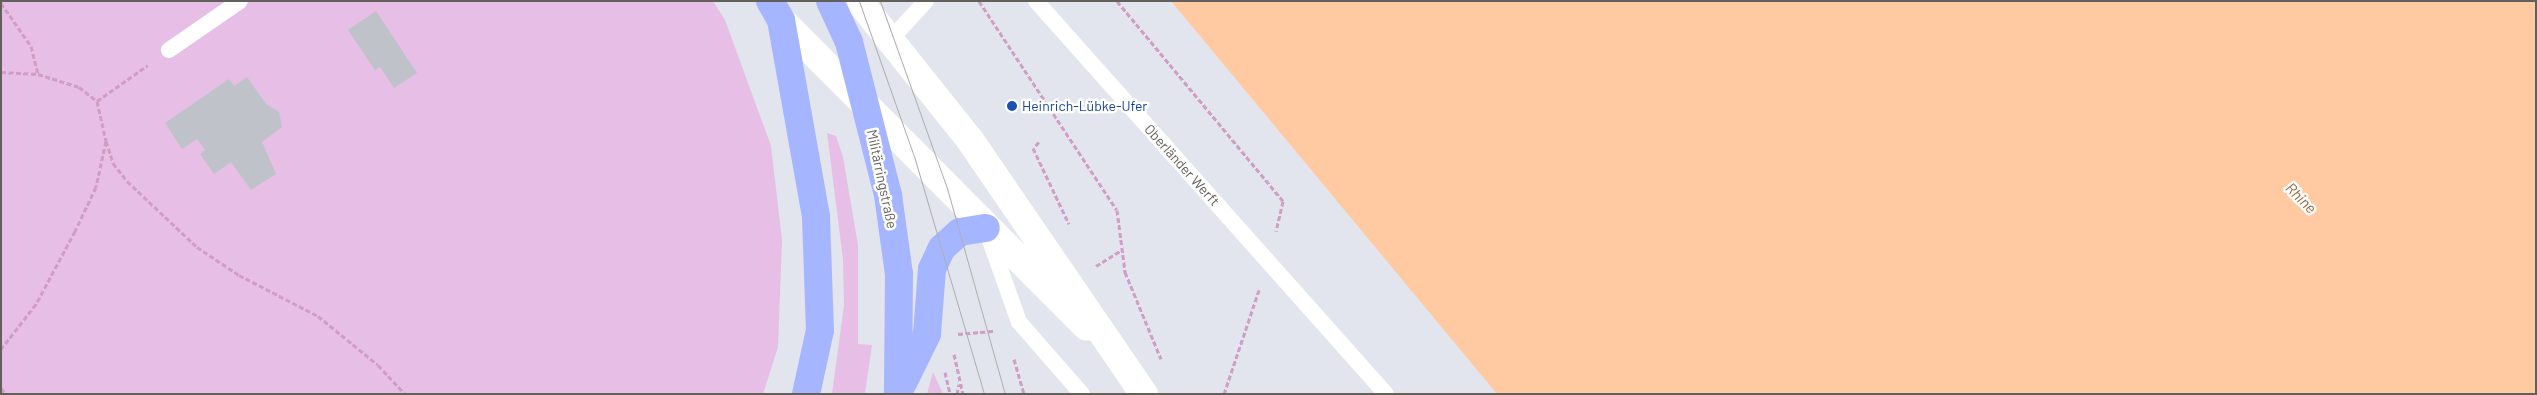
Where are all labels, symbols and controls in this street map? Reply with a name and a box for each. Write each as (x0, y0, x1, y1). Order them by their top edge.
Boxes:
place label: Heinrich-Lübke-Ufer (1022, 98, 1147, 114)
marker: Heinrich-Lübke-Ufer (1006, 100, 1018, 112)
street label: Oberländer Werft (1141, 121, 1223, 209)
street label: Militärringstraße (863, 128, 901, 230)
water label: Rhine (2282, 179, 2320, 217)

